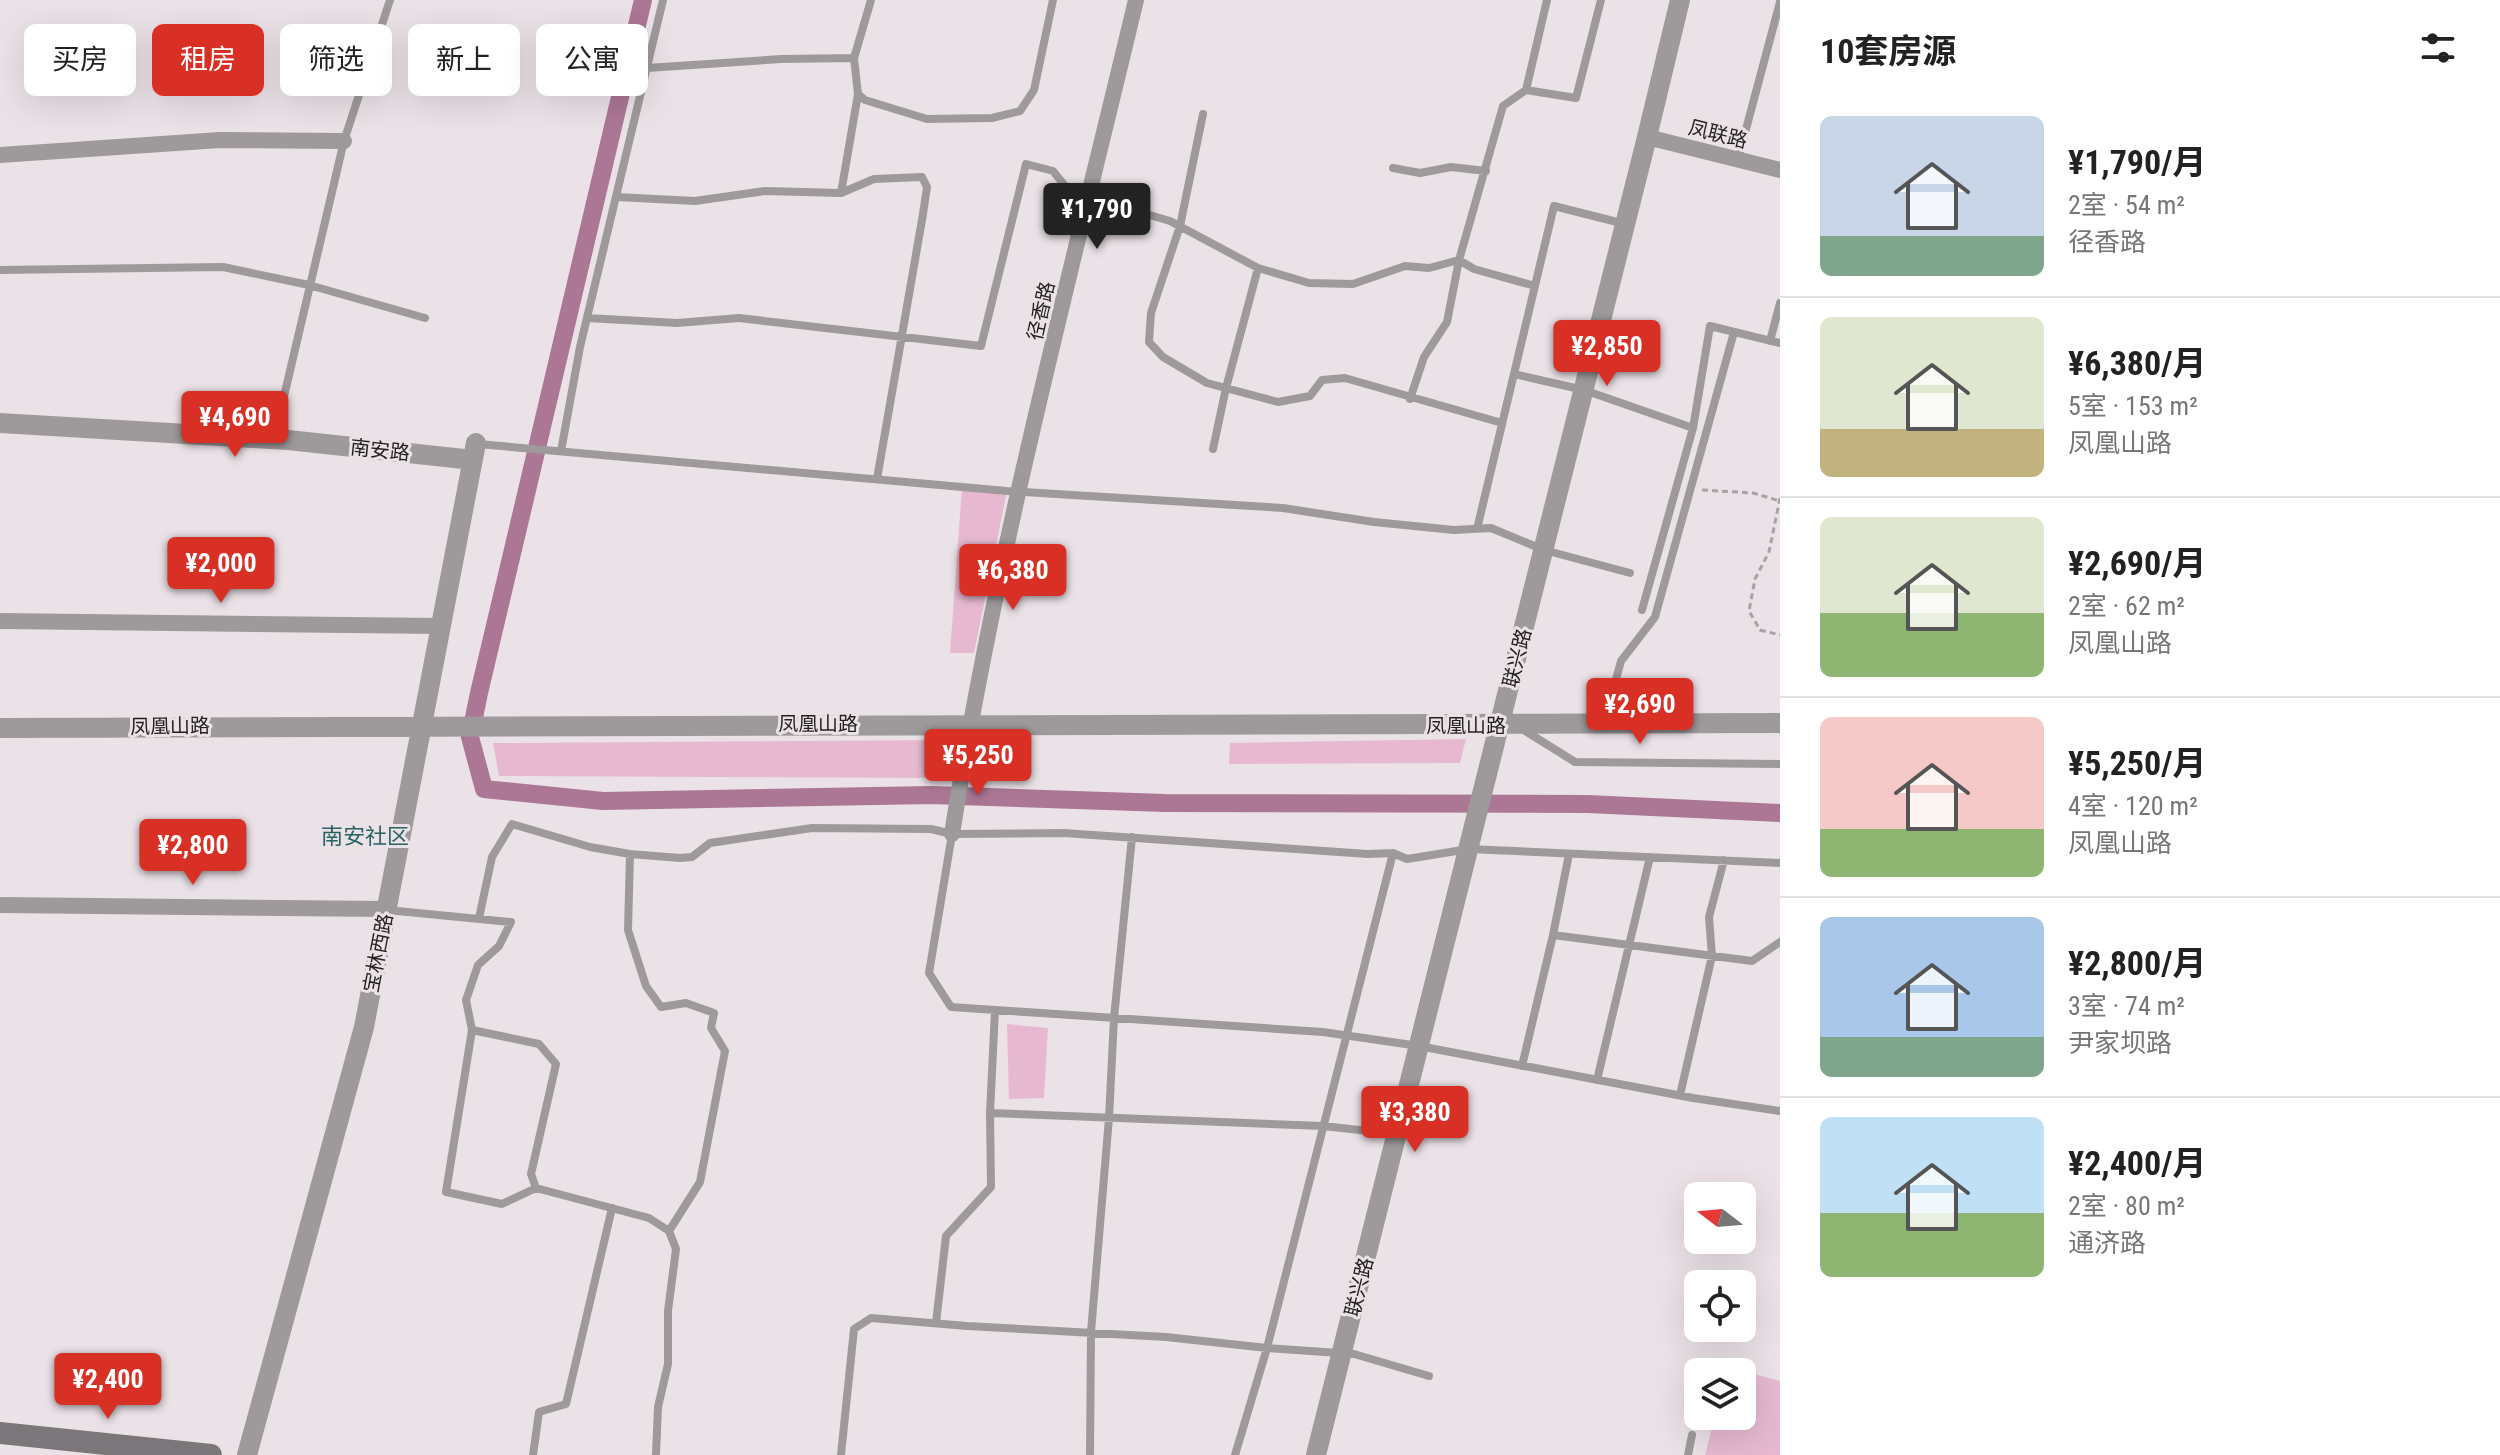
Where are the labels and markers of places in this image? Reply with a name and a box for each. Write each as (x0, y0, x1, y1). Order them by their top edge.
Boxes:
pin: ¥1,790 (1032, 183, 1162, 251)
pin: ¥2,850 (1542, 320, 1672, 388)
pin: ¥4,690 (170, 391, 300, 459)
pin: ¥2,000 (156, 537, 286, 605)
pin: ¥6,380 (948, 544, 1078, 612)
pin: ¥2,690 (1575, 678, 1705, 746)
pin: ¥5,250 (913, 729, 1043, 797)
pin: ¥2,800 (128, 819, 258, 887)
pin: ¥3,380 (1350, 1086, 1480, 1154)
pin: ¥2,400 (43, 1353, 173, 1421)

